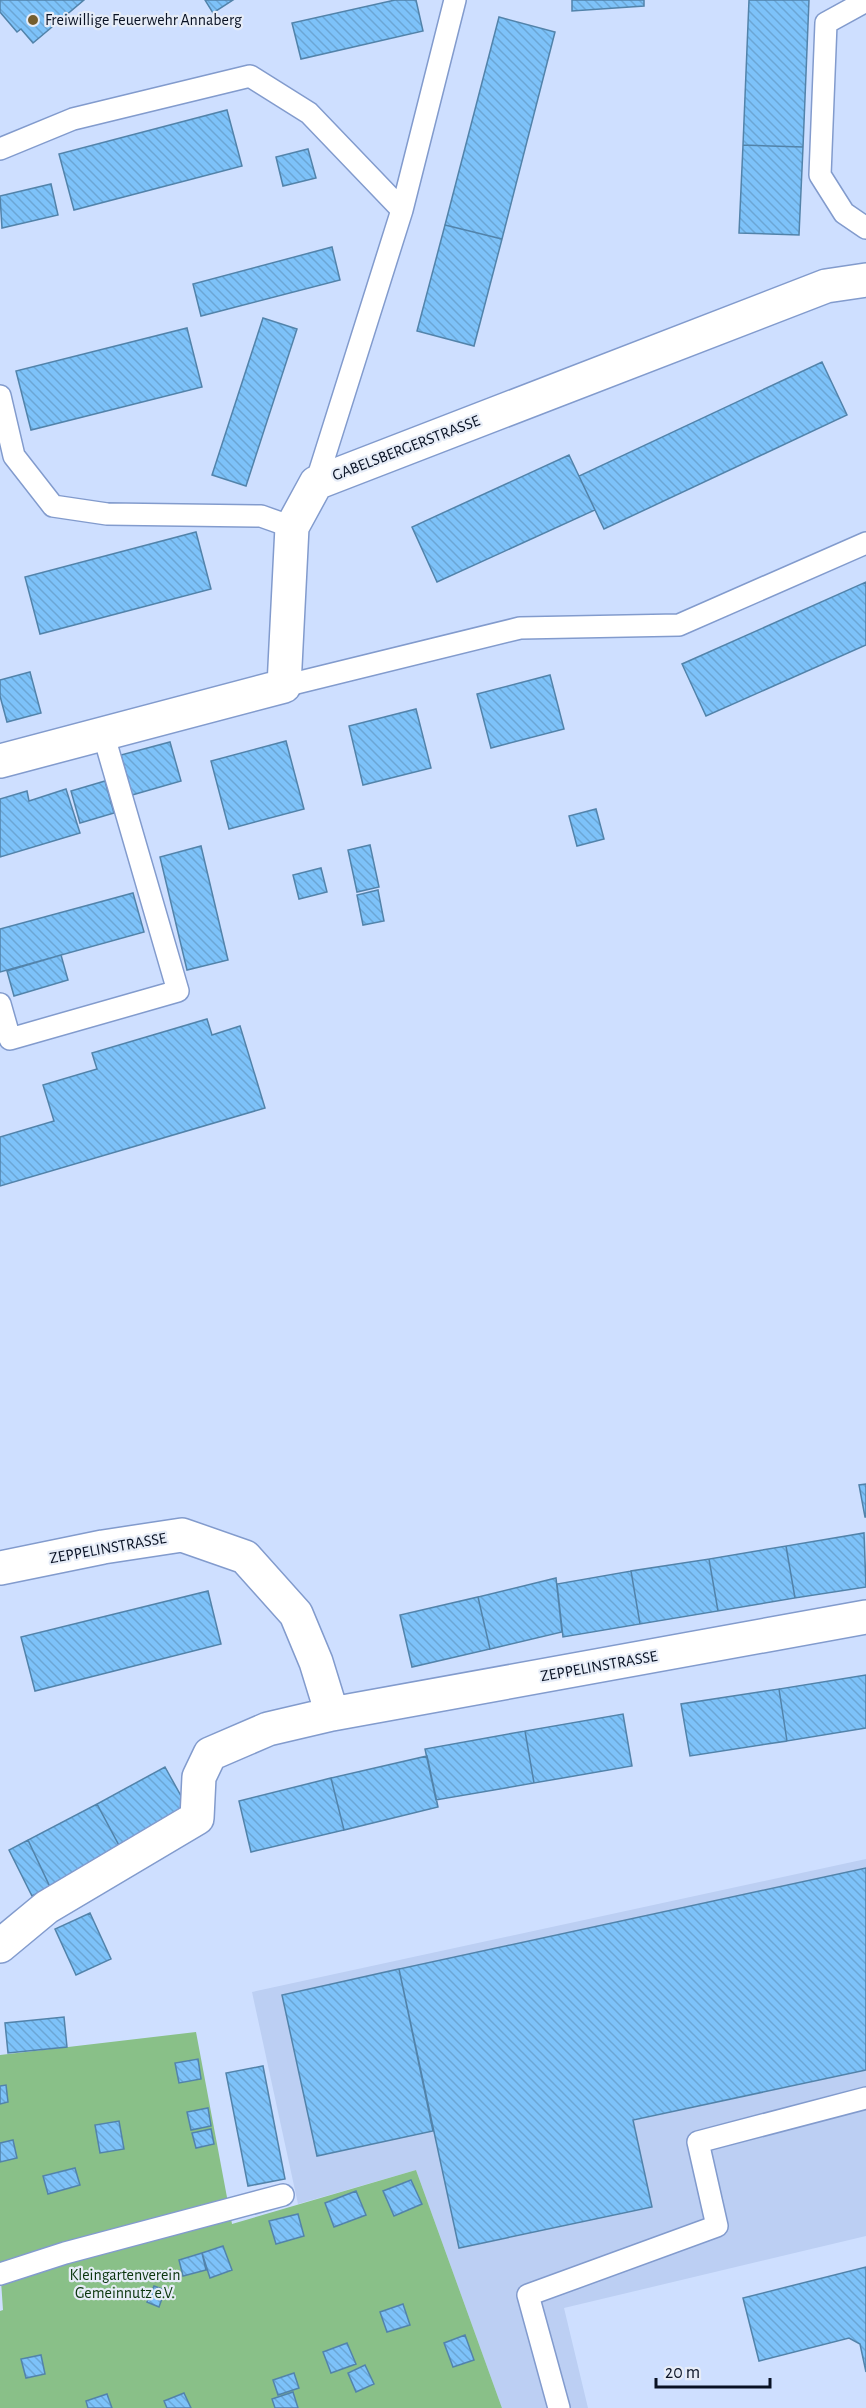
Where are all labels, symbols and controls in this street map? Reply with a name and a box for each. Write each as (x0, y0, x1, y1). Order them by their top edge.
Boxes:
place label: Freiwillige Feuerwehr Annaberg (45, 12, 242, 28)
marker: Freiwillige Feuerwehr Annaberg (26, 13, 40, 27)
street label: GABELSBERGERSTRASSE (330, 412, 482, 484)
street label: ZEPPELINSTRASSE (48, 1530, 168, 1566)
street label: ZEPPELINSTRASSE (539, 1648, 659, 1684)
park label: Kleingartenverein Gemeinnutz e.V. (70, 2267, 180, 2301)
scale bar (656, 2351, 770, 2389)
text: 20 m (665, 2364, 700, 2382)

